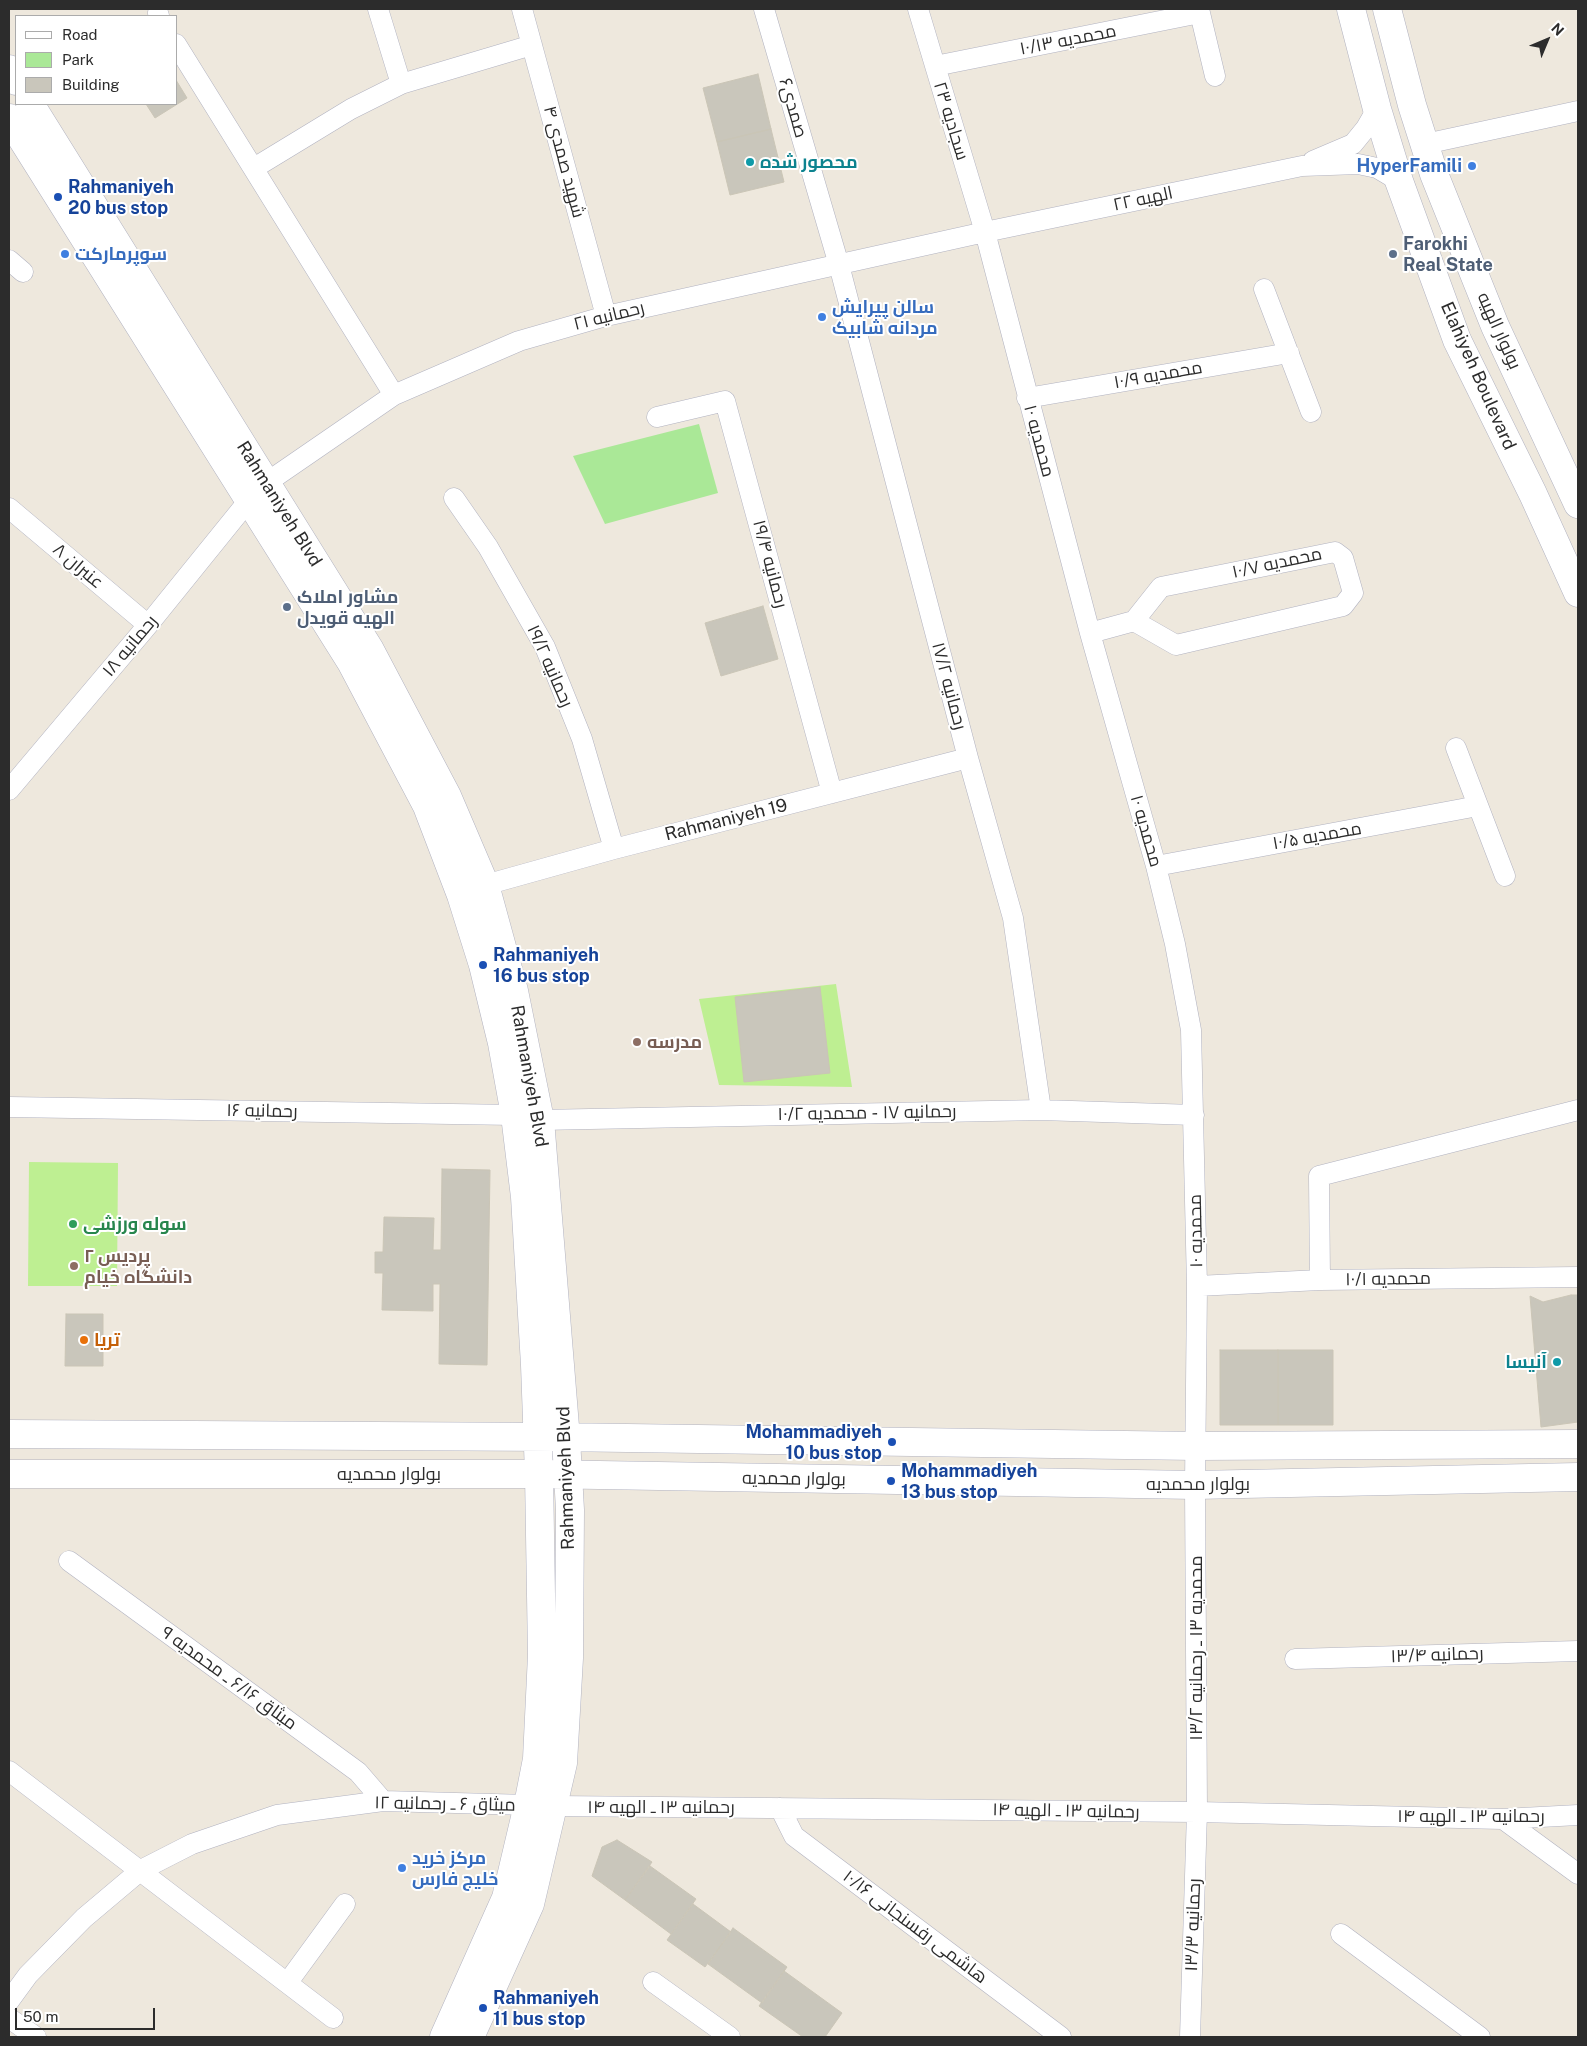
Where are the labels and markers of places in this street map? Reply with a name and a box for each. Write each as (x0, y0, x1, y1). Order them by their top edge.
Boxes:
place label: محصور شده (760, 151, 858, 173)
place label: HyperFamili (1357, 155, 1462, 177)
marker: محصور شده (744, 156, 756, 168)
marker: HyperFamili (1466, 160, 1478, 172)
place label: Rahmaniyeh 20 bus stop (68, 176, 174, 218)
marker: Rahmaniyeh 20 bus stop (52, 191, 64, 203)
place label: Farokhi Real State (1403, 233, 1493, 276)
place label: سوپرمارکت (75, 243, 167, 265)
marker: سوپرمارکت (59, 248, 71, 260)
marker: Farokhi Real State (1387, 248, 1399, 260)
place label: سالن پیرایش مردانه شابیک (832, 296, 938, 338)
marker: سالن پیرایش مردانه شابیک (816, 311, 828, 323)
place label: مشاور املاک الهیه قویدل (297, 586, 398, 628)
marker: مشاور املاک الهیه قویدل (281, 601, 293, 613)
place label: Rahmaniyeh 16 bus stop (493, 944, 599, 986)
marker: Rahmaniyeh 16 bus stop (477, 959, 489, 971)
place label: مدرسه (647, 1031, 702, 1053)
marker: مدرسه (631, 1036, 643, 1048)
place label: سوله ورزشی (83, 1213, 187, 1235)
marker: سوله ورزشی (67, 1218, 79, 1230)
place label: پردیس ۲ دانشگاه خیام (84, 1245, 192, 1288)
marker: پردیس ۲ دانشگاه خیام (68, 1260, 80, 1272)
place label: تریا (94, 1329, 120, 1351)
marker: تریا (78, 1334, 90, 1346)
place label: آنیسا (1505, 1351, 1547, 1373)
marker: آنیسا (1551, 1356, 1563, 1368)
place label: Mohammadiyeh 10 bus stop (745, 1421, 882, 1464)
marker: Mohammadiyeh 10 bus stop (886, 1436, 898, 1448)
place label: Mohammadiyeh 13 bus stop (901, 1460, 1038, 1502)
marker: Mohammadiyeh 13 bus stop (885, 1475, 897, 1487)
place label: مرکز خرید خلیج فارس (412, 1847, 498, 1890)
marker: مرکز خرید خلیج فارس (396, 1862, 408, 1874)
place label: Rahmaniyeh 11 bus stop (493, 1987, 599, 2030)
marker: Rahmaniyeh 11 bus stop (477, 2002, 489, 2014)

